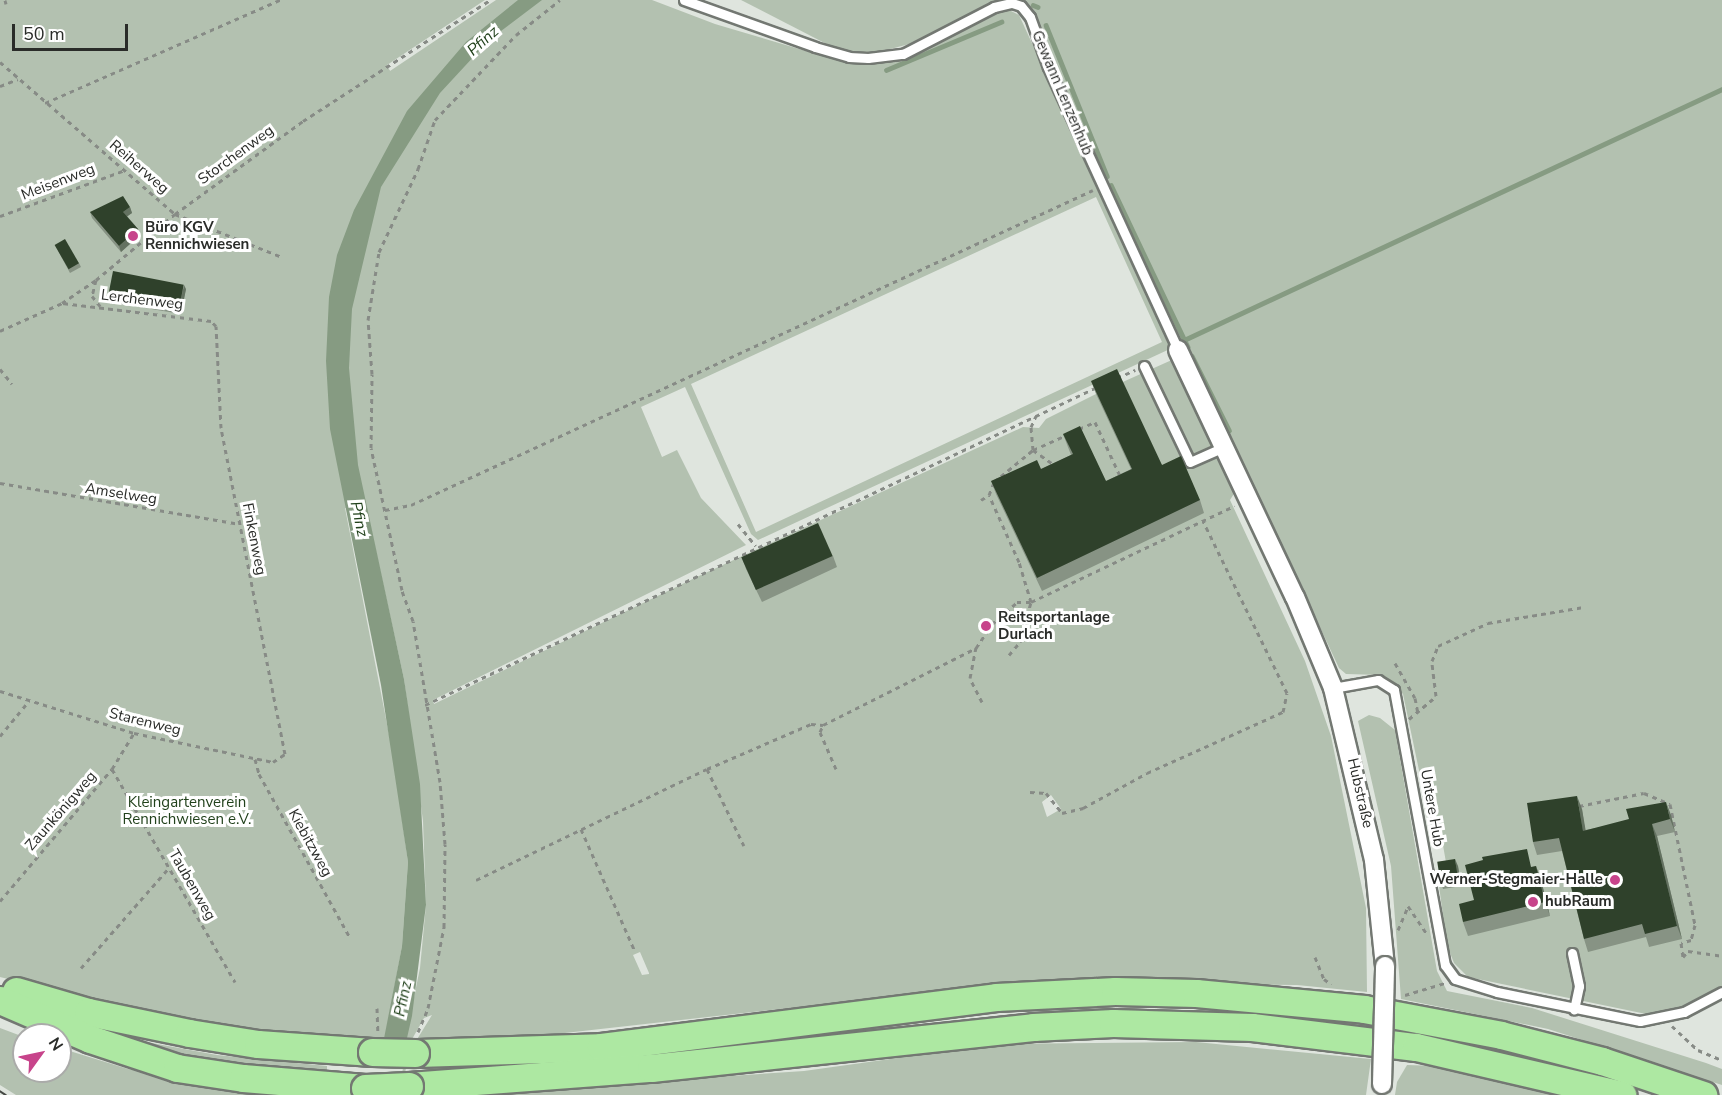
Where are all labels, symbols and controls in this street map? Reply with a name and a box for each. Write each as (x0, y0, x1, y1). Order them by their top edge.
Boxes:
scale bar (15, 12, 130, 50)
text: 50 m (23, 22, 65, 46)
water label: Pfinz (463, 22, 503, 60)
street label: Gewann Lenzenhub (1028, 28, 1096, 158)
street label: Storchenweg (195, 122, 277, 188)
street label: Reiherweg (106, 136, 172, 198)
street label: Meisenweg (19, 160, 97, 204)
place label: Büro KGV Rennichwiesen (145, 218, 249, 253)
marker: Büro KGV Rennichwiesen (126, 229, 140, 243)
street label: Lerchenweg (100, 286, 184, 314)
street label: Amselweg (84, 479, 158, 509)
water label: Pfinz (346, 500, 372, 538)
street label: Finkenweg (238, 501, 270, 577)
place label: Reitsportanlage Durlach (998, 608, 1110, 643)
marker: Reitsportanlage Durlach (979, 619, 993, 633)
street label: Starenweg (107, 704, 183, 740)
street label: Hubstraße (1343, 756, 1377, 830)
street label: Zaunkönigweg (22, 768, 100, 854)
street label: Untere Hub (1416, 768, 1448, 848)
park label: Kleingartenverein Rennichwiesen e.V. (123, 793, 251, 828)
street label: Kiebitzweg (284, 806, 336, 880)
street label: Taubenweg (165, 846, 219, 924)
place label: Werner-Stegmaier-Halle (1429, 871, 1603, 889)
marker: Werner-Stegmaier-Halle (1608, 873, 1622, 887)
place label: hubRaum (1545, 893, 1612, 911)
marker: hubRaum (1526, 895, 1540, 909)
water label: Pfinz (390, 980, 416, 1018)
north arrow (12, 1023, 72, 1083)
text: N (43, 1033, 68, 1055)

